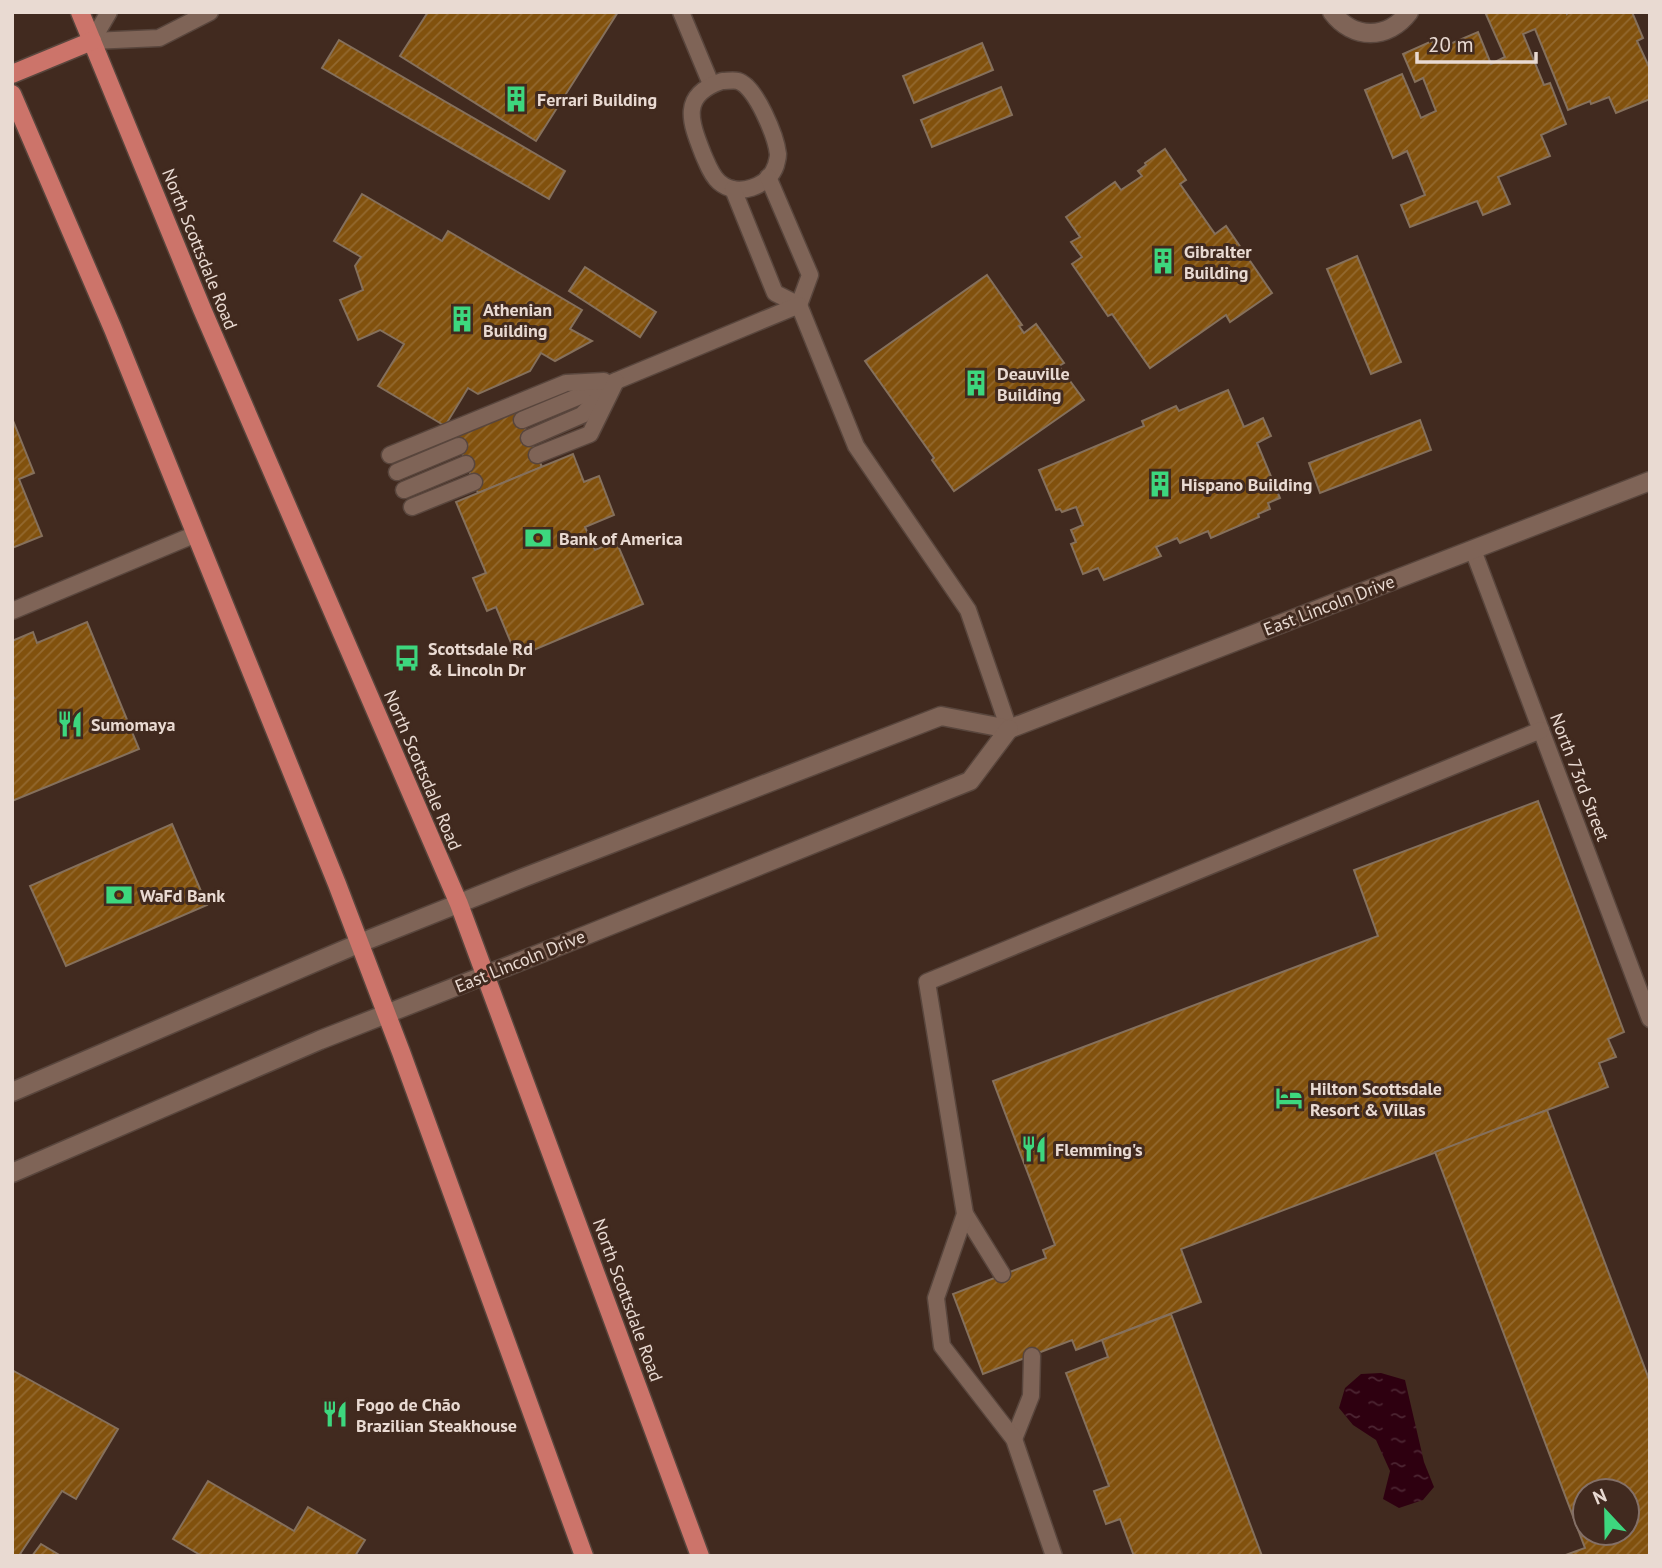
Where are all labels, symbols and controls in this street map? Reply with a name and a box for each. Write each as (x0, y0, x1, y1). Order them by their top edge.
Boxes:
scale bar (1417, 21, 1536, 65)
text: 20 m (1428, 31, 1474, 58)
building icon: Ferrari Building (501, 84, 531, 114)
place label: Ferrari Building (537, 88, 657, 111)
street label: North Scottsdale Road (157, 165, 243, 333)
place label: Gibralter Building (1184, 240, 1252, 284)
building icon: Gibralter Building (1148, 246, 1178, 276)
place label: Athenian Building (483, 298, 552, 342)
building icon: Athenian Building (447, 304, 477, 334)
place label: Deauville Building (997, 362, 1070, 406)
building icon: Deauville Building (961, 368, 991, 398)
building icon: Hispano Building (1145, 469, 1175, 499)
place label: Hispano Building (1181, 473, 1312, 496)
bank icon: Bank of America (523, 523, 553, 553)
place label: Bank of America (559, 527, 683, 550)
street label: East Lincoln Drive (1260, 569, 1398, 641)
place label: Scottsdale Rd & Lincoln Dr (428, 637, 533, 681)
bus stop icon: Scottsdale Rd & Lincoln Dr (392, 643, 422, 673)
street label: North Scottsdale Road (379, 686, 467, 854)
restaurant icon: Sumomaya (55, 709, 85, 739)
street label: North 73rd Street (1545, 710, 1615, 844)
place label: Sumomaya (91, 713, 175, 736)
bank icon: WaFd Bank (104, 880, 134, 910)
place label: WaFd Bank (140, 884, 225, 907)
street label: East Lincoln Drive (451, 924, 589, 998)
place label: Hilton Scottsdale Resort & Villas (1310, 1077, 1442, 1121)
hotel icon: Hilton Scottsdale Resort & Villas (1274, 1083, 1304, 1113)
restaurant icon: Flemming's (1019, 1134, 1049, 1164)
place label: Flemming's (1055, 1138, 1143, 1161)
street label: North Scottsdale Road (588, 1215, 668, 1385)
place label: Fogo de Chão Brazilian Steakhouse (356, 1393, 517, 1437)
restaurant icon: Fogo de Chão Brazilian Steakhouse (320, 1399, 350, 1429)
north arrow (1571, 1477, 1641, 1547)
text: N (1589, 1483, 1610, 1510)

